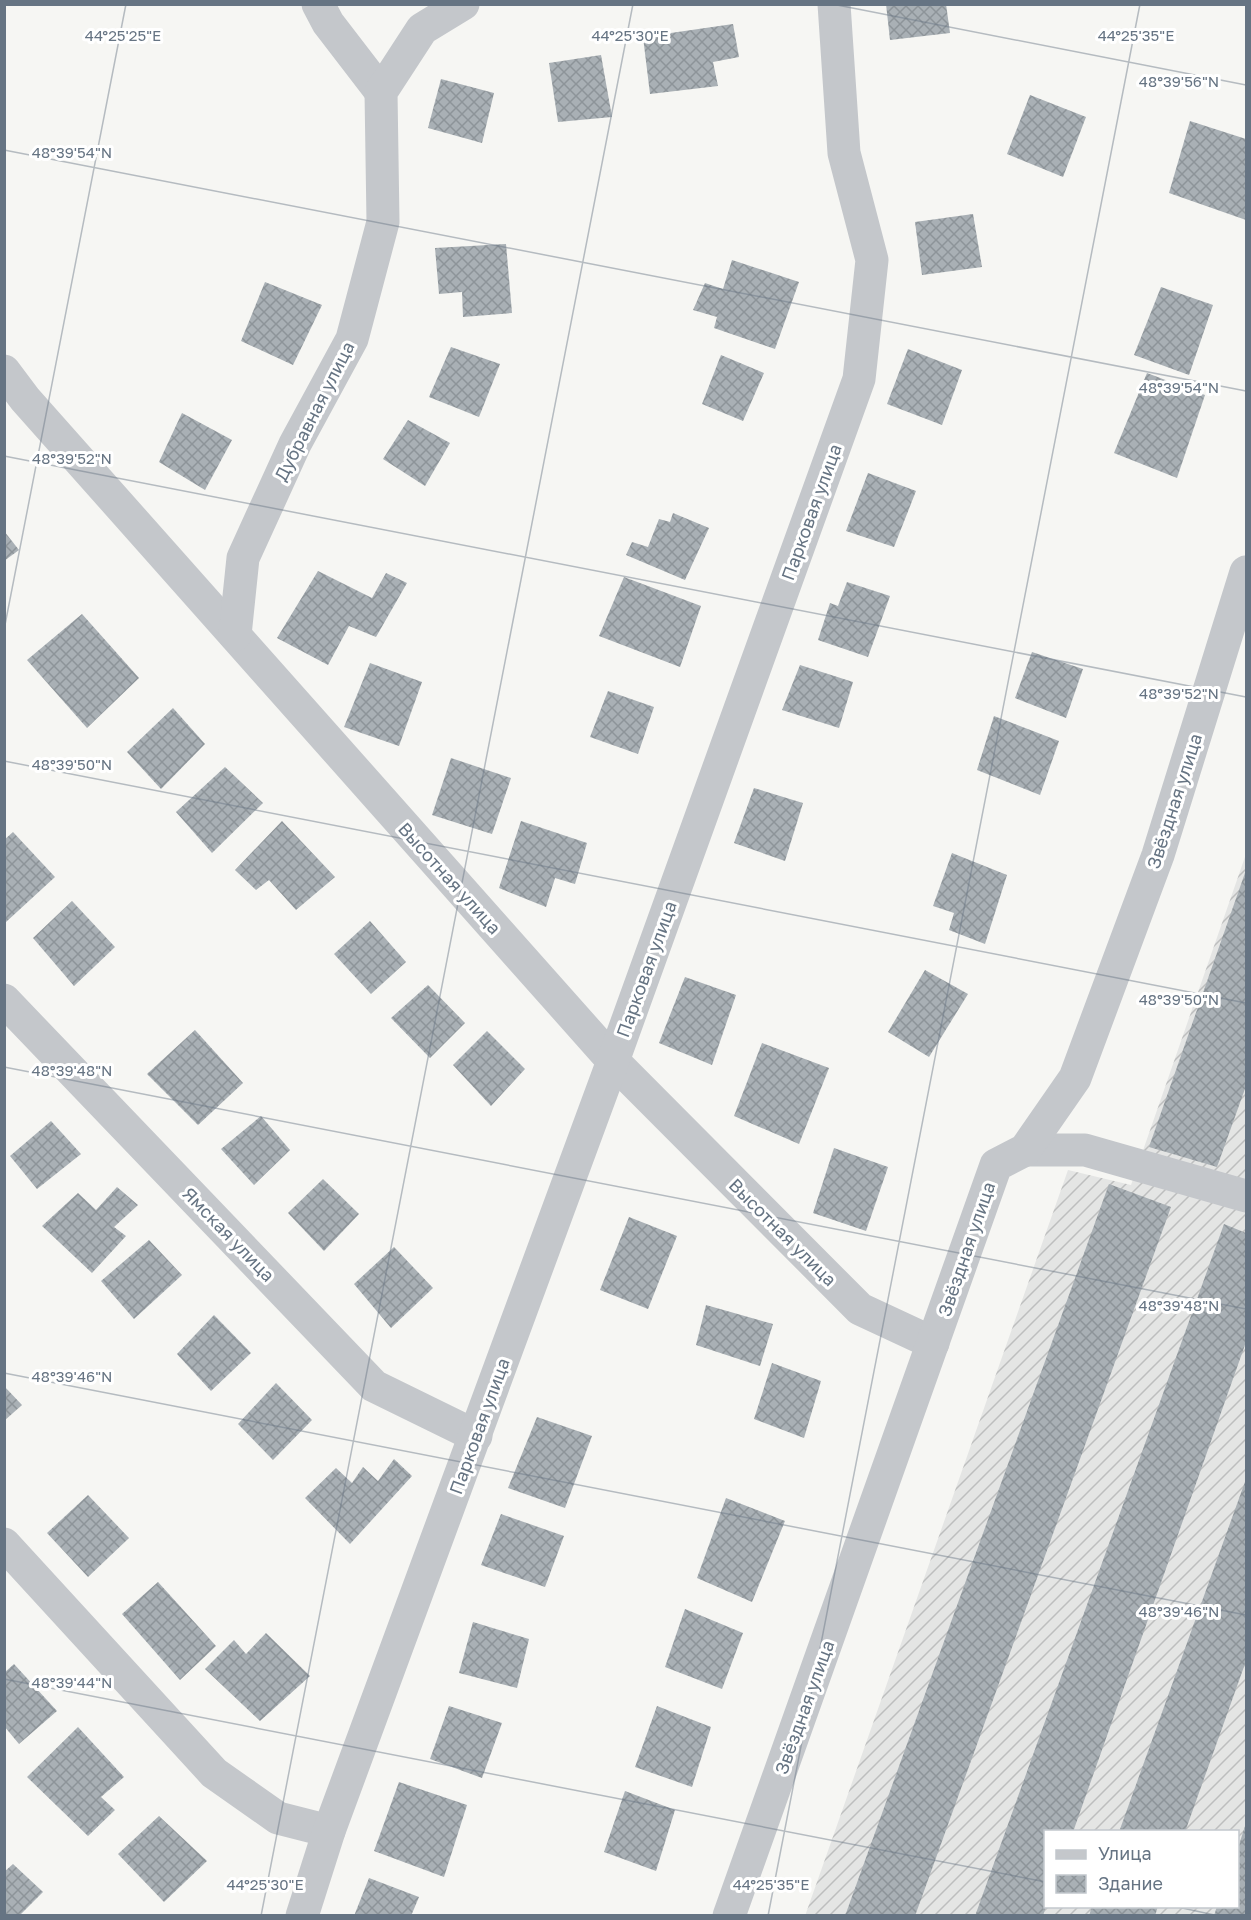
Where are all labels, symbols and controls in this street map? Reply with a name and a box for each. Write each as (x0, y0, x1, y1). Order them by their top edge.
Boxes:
text: 44°25'25"E (85, 26, 161, 44)
text: 44°25'30"E (591, 26, 669, 44)
text: 44°25'35"E (1098, 26, 1174, 44)
text: 48°39'56"N (1139, 72, 1219, 90)
text: 48°39'54"N (32, 143, 112, 161)
street label: Дубравная улица (269, 338, 359, 484)
text: 48°39'54"N (1139, 378, 1219, 396)
street label: Парковая улица (776, 441, 846, 583)
text: 48°39'52"N (32, 449, 112, 467)
text: 48°39'52"N (1139, 684, 1219, 702)
street label: Звёздная улица (1142, 730, 1206, 872)
text: 48°39'50"N (32, 755, 112, 773)
street label: Высотная улица (394, 817, 506, 939)
street label: Парковая улица (611, 898, 681, 1040)
text: 48°39'50"N (1139, 990, 1219, 1008)
text: 48°39'48"N (32, 1061, 112, 1079)
street label: Высотная улица (725, 1174, 841, 1290)
street label: Звёздная улица (933, 1179, 999, 1319)
street label: Ямская улица (178, 1182, 280, 1286)
text: 48°39'48"N (1139, 1296, 1219, 1314)
street label: Парковая улица (444, 1355, 514, 1497)
text: 48°39'46"N (32, 1367, 112, 1385)
text: 48°39'46"N (1139, 1602, 1219, 1620)
street label: Звёздная улица (770, 1637, 838, 1777)
text: 48°39'44"N (32, 1673, 112, 1691)
legend (1044, 1830, 1239, 1908)
text: Улица (1098, 1842, 1152, 1864)
text: Здание (1098, 1872, 1163, 1894)
text: 44°25'30"E (226, 1875, 304, 1893)
text: 44°25'35"E (733, 1875, 809, 1893)

